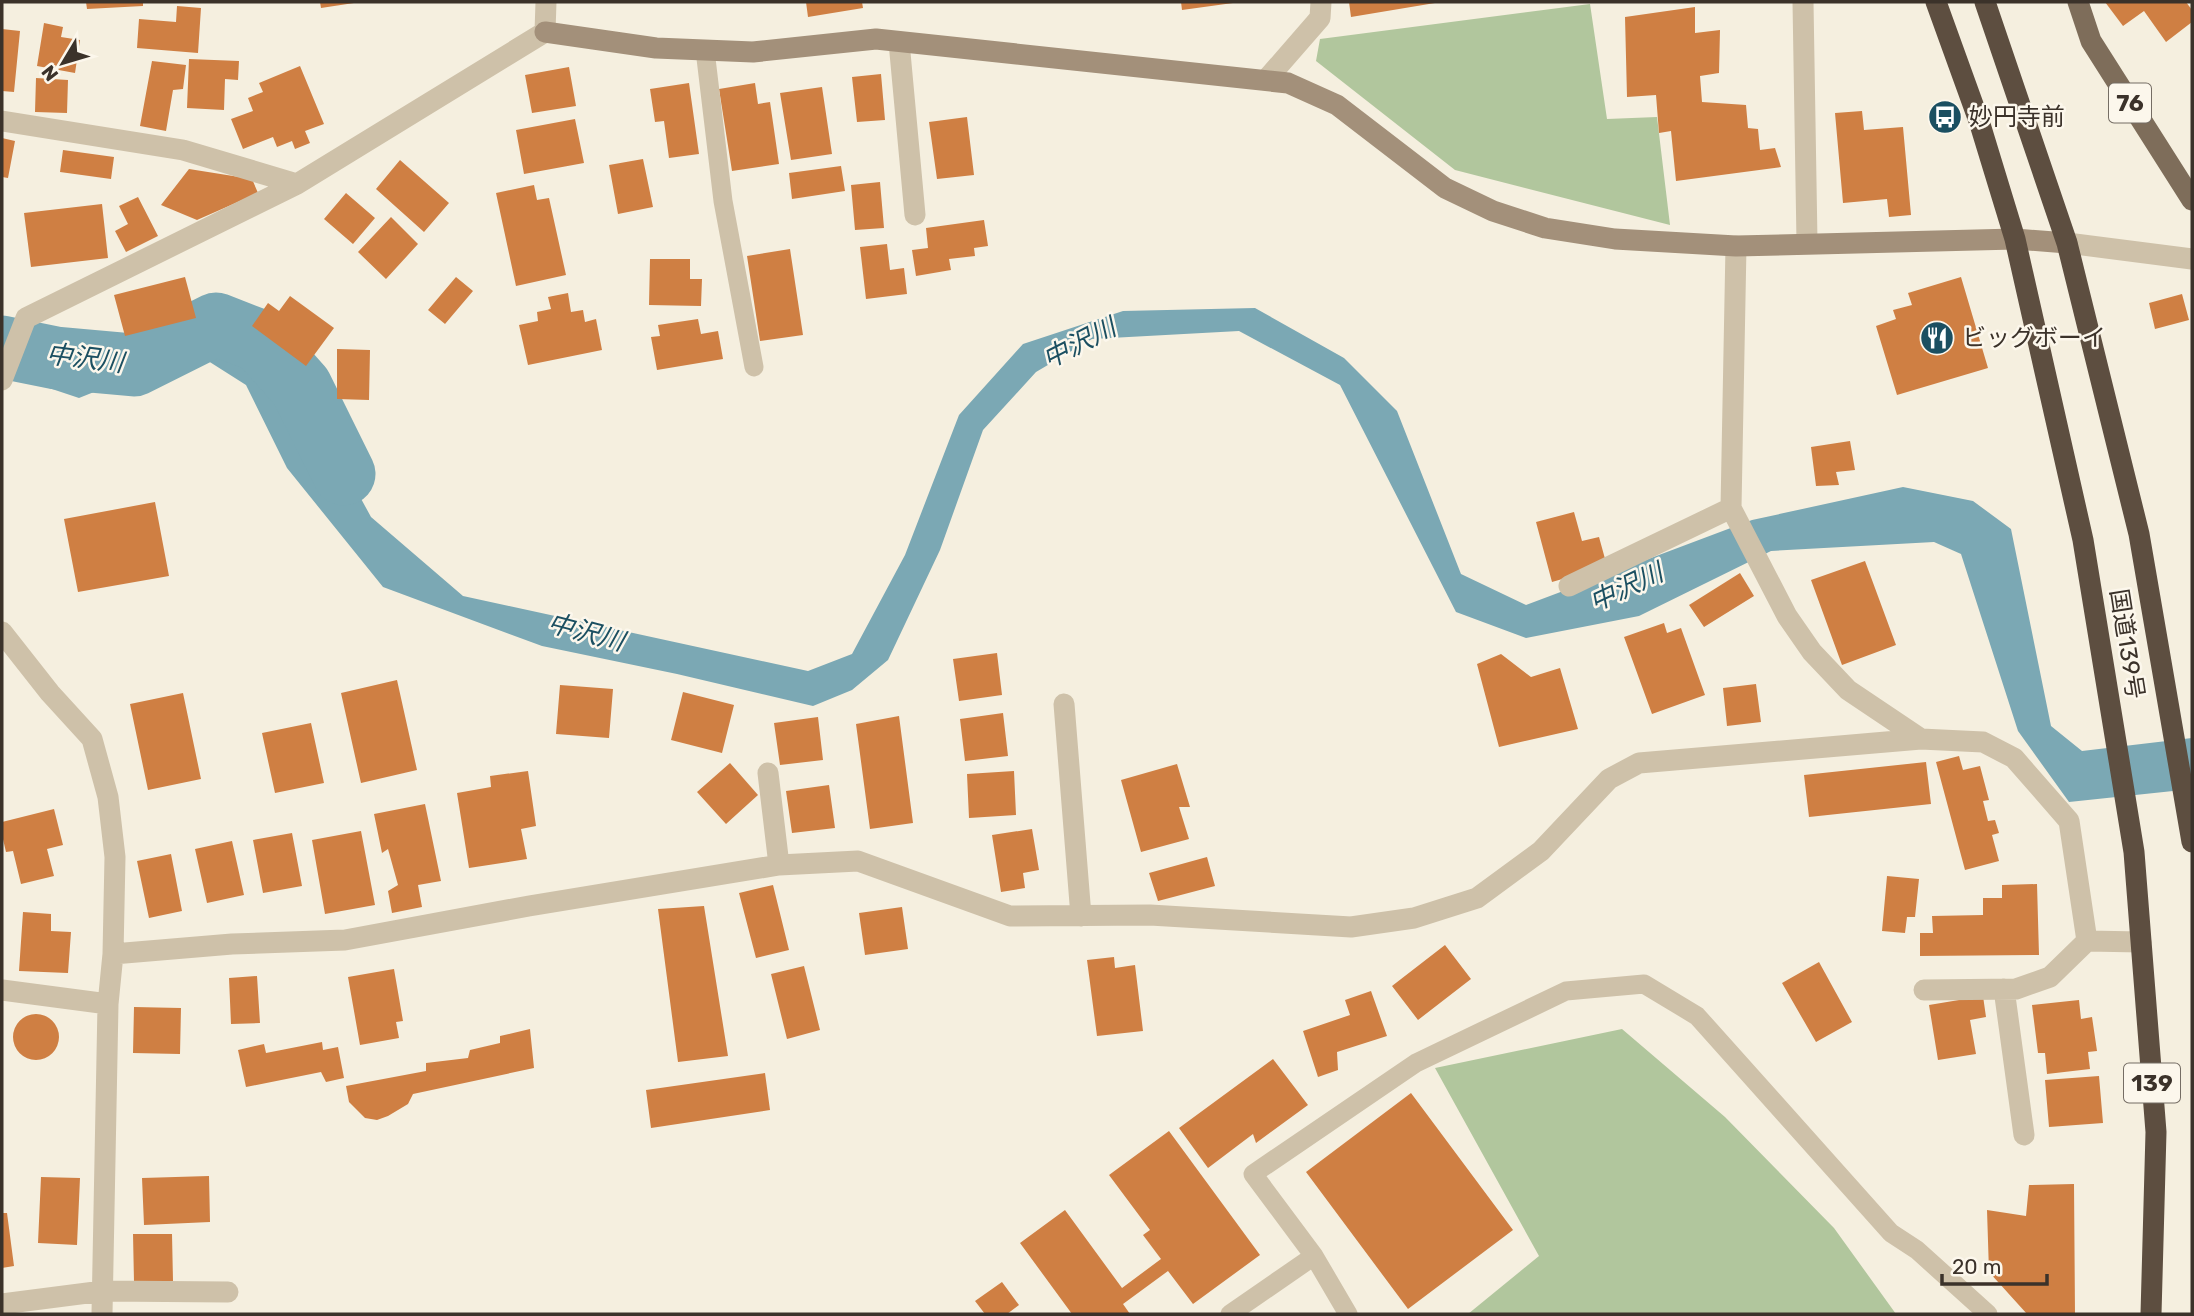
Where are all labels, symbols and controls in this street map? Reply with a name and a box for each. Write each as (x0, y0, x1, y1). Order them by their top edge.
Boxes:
north arrow (28, 28, 98, 98)
text: N (37, 61, 63, 86)
road number: 76 (2109, 83, 2151, 122)
bus stop icon: 妙円寺前 (1926, 98, 1964, 136)
place label: 妙円寺前 (1969, 103, 2065, 131)
water label: 中沢川 (1037, 311, 1124, 375)
restaurant icon: ビッグボーイ (1918, 319, 1956, 357)
place label: ビッグボーイ (1962, 324, 2106, 352)
water label: 中沢川 (44, 338, 129, 379)
water label: 中沢川 (1584, 556, 1671, 618)
street label: 国道139号 (2104, 587, 2150, 701)
water label: 中沢川 (544, 607, 630, 658)
road number: 139 (2124, 1064, 2180, 1102)
scale bar (1942, 1242, 2047, 1286)
text: 20 m (1952, 1254, 2001, 1279)

